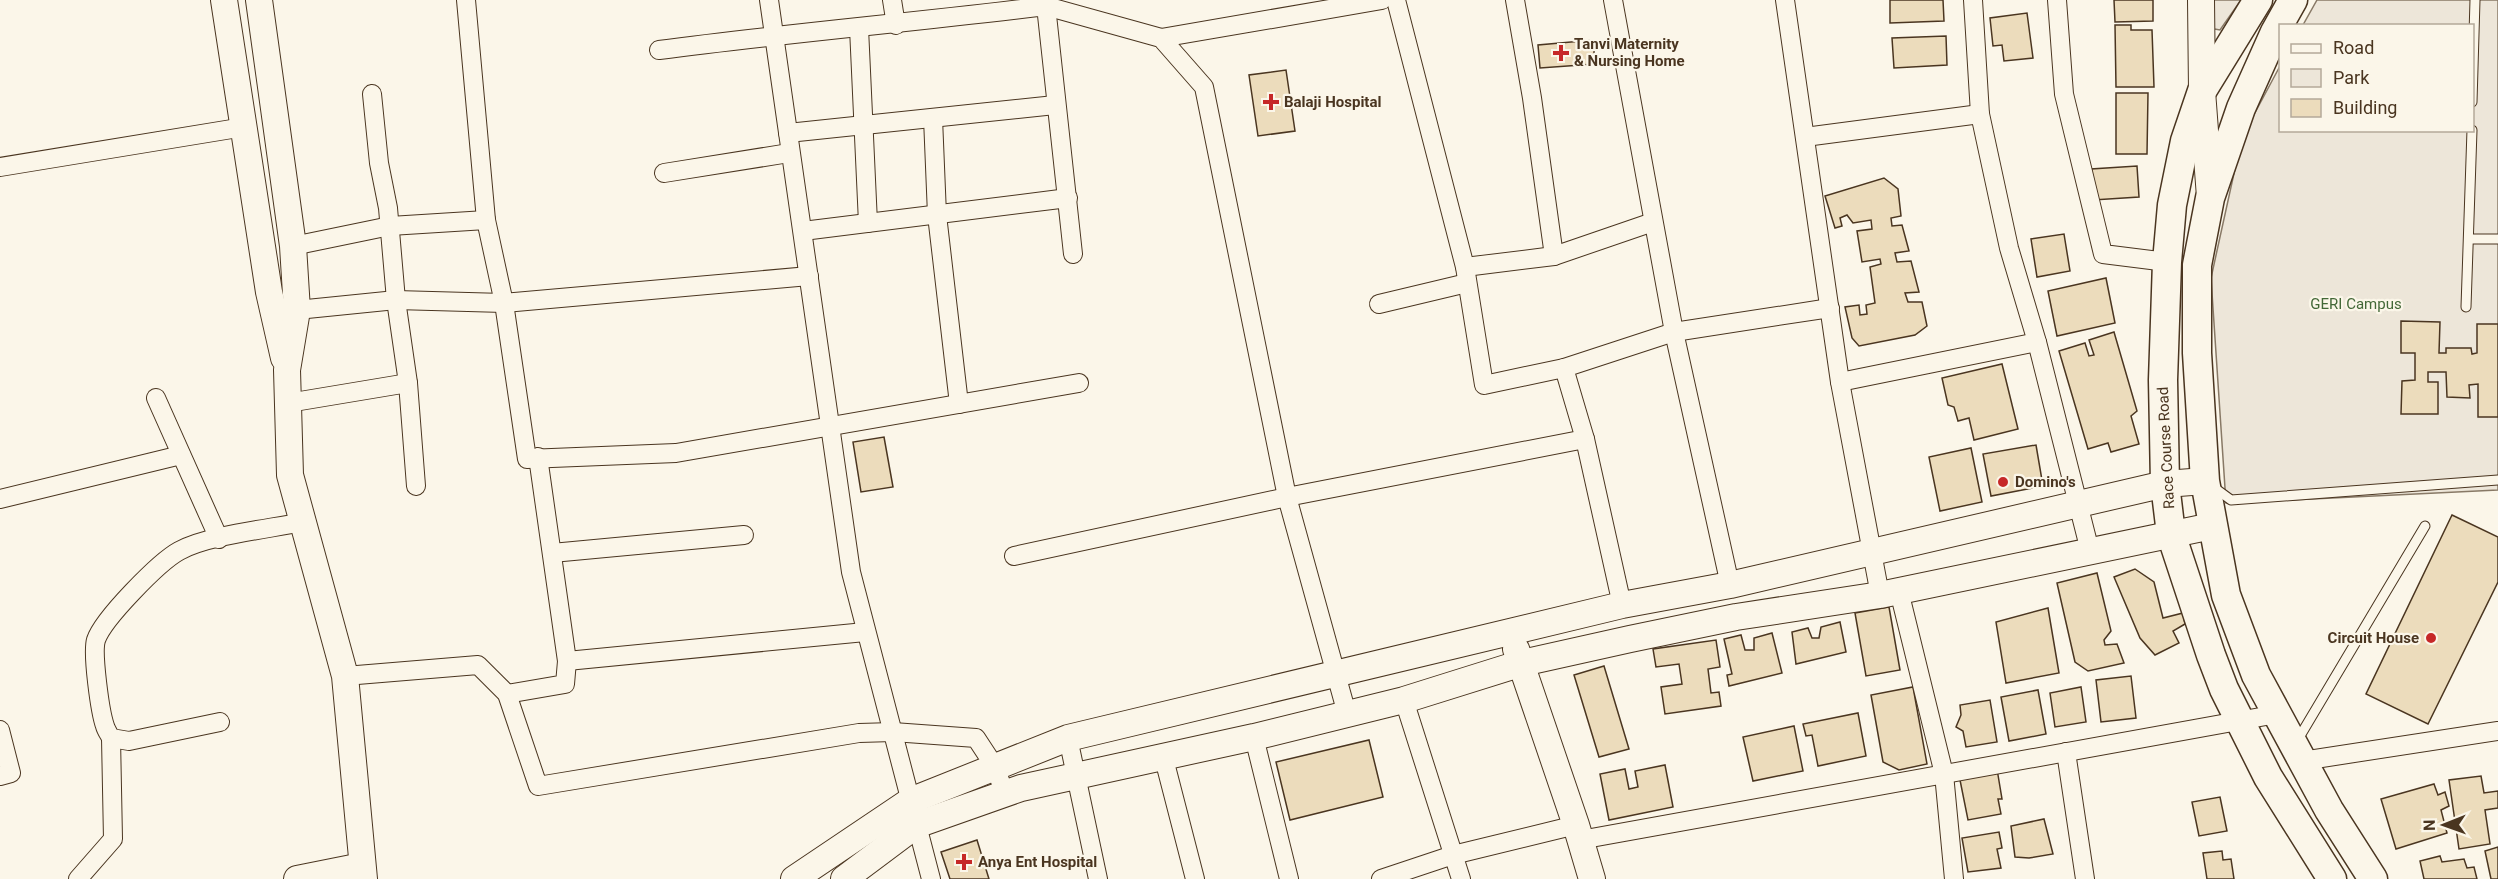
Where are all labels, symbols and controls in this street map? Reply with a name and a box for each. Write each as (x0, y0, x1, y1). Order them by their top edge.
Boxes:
legend (2279, 24, 2474, 132)
place label: Tanvi Maternity & Nursing Home (1574, 35, 1685, 70)
text: Road (2333, 37, 2374, 58)
marker: Tanvi Maternity & Nursing Home (1552, 44, 1570, 62)
text: Park (2333, 67, 2370, 88)
marker: Balaji Hospital (1262, 93, 1280, 111)
place label: Balaji Hospital (1284, 93, 1381, 111)
text: Building (2333, 97, 2397, 118)
park label: GERI Campus (2310, 295, 2402, 313)
street label: Race Course Road (2154, 386, 2178, 510)
place label: Domino's (2015, 473, 2076, 491)
marker: Domino's (1996, 475, 2010, 489)
place label: Circuit House (2328, 629, 2419, 647)
marker: Circuit House (2424, 631, 2438, 645)
north arrow (2414, 795, 2474, 855)
text: N (2420, 819, 2439, 831)
marker: Anya Ent Hospital (955, 853, 973, 871)
place label: Anya Ent Hospital (978, 853, 1097, 871)

